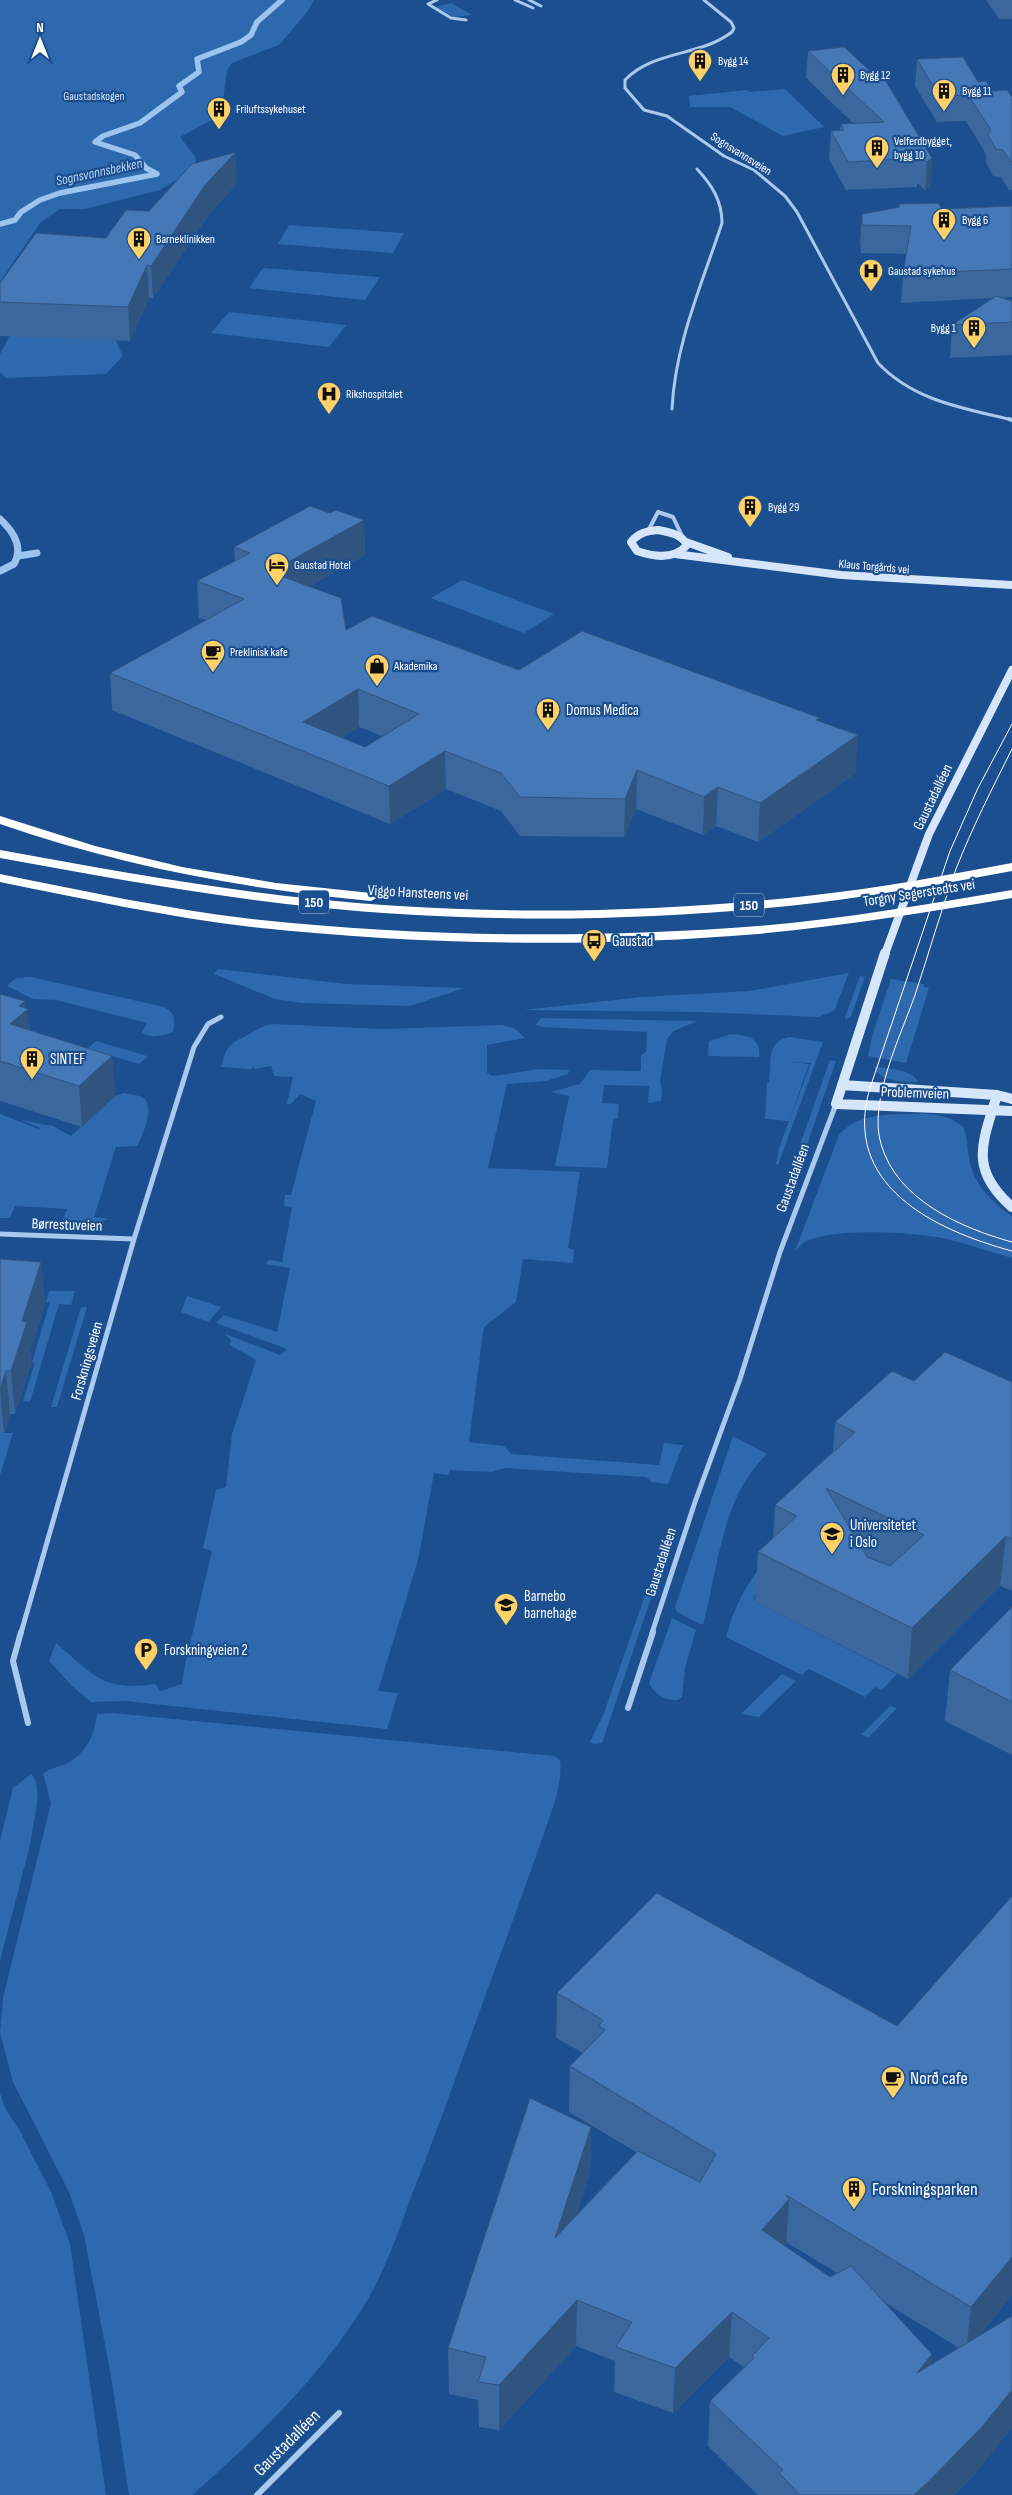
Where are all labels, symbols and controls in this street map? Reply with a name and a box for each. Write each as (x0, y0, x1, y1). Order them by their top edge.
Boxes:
north arrow (15, 15, 65, 65)
text: N (36, 19, 44, 36)
building icon: Bygg 14 (687, 48, 713, 82)
place label: Bygg 14 (718, 54, 748, 69)
building icon: Bygg 12 (830, 62, 856, 96)
place label: Bygg 12 (860, 68, 890, 83)
building icon: Bygg 11 (931, 78, 957, 112)
place label: Bygg 11 (962, 84, 992, 99)
park label: Gaustadskogen (63, 89, 125, 104)
building icon: Friluftssykehuset (206, 96, 232, 130)
place label: Friluftssykehuset (236, 102, 306, 117)
street label: Sognsvannsveien (708, 129, 774, 179)
place label: Velferdbygget, bygg 10 (894, 134, 952, 163)
building icon: Velferdbygget, bygg 10 (864, 135, 890, 169)
water label: Sognsvannsbekken (54, 155, 144, 189)
building icon: Bygg 6 (931, 207, 957, 241)
place label: Bygg 6 (962, 213, 988, 228)
building icon: Barneklinikken (126, 226, 152, 260)
place label: Barneklinikken (156, 232, 215, 247)
hospital icon: Gaustad sykehus (858, 258, 884, 292)
place label: Gaustad sykehus (888, 264, 956, 279)
building icon: Bygg 1 (961, 315, 987, 349)
place label: Bygg 1 (931, 321, 957, 336)
hospital icon: Rikshospitalet (316, 381, 342, 415)
place label: Rikshospitalet (346, 387, 403, 402)
building icon: Bygg 29 (737, 494, 763, 528)
place label: Bygg 29 (768, 500, 799, 515)
hotel icon: Gaustad Hotel (264, 552, 290, 586)
street label: Klaus Torgårds vei (838, 556, 910, 578)
place label: Gaustad Hotel (294, 558, 351, 573)
cafe icon: Preklinisk kafe (200, 639, 226, 673)
place label: Preklinisk kafe (230, 645, 288, 660)
shop icon: Akademika (364, 653, 390, 687)
place label: Akademika (393, 659, 438, 674)
building icon: Domus Medica (535, 697, 561, 731)
place label: Domus Medica (566, 701, 639, 720)
street label: Gaustadalléen (909, 761, 957, 833)
street label: Torgny Segerstedts vei (862, 875, 977, 911)
street label: Viggo Hansteens vei (367, 881, 469, 905)
road number: 150 (299, 890, 329, 914)
road number: 150 (734, 894, 764, 916)
bus stop icon: Gaustad (581, 928, 607, 962)
place label: Gaustad (612, 932, 653, 951)
building icon: SINTEF (19, 1046, 45, 1080)
place label: SINTEF (50, 1050, 85, 1069)
street label: Problemveien (881, 1082, 949, 1104)
street label: Gaustadalléen (772, 1141, 814, 1215)
street label: Børrestuveien (31, 1214, 103, 1236)
street label: Forskningsveien (67, 1320, 107, 1402)
place label: Universitetet i Oslo (850, 1516, 916, 1552)
school or university icon: Universitetet i Oslo (819, 1521, 845, 1555)
street label: Gaustadalléen (641, 1525, 681, 1599)
place label: Barnebo barnehage (524, 1587, 577, 1623)
school or university icon: Barnebo barnehage (493, 1592, 519, 1626)
parking icon: Forskningveien 2 (133, 1637, 159, 1671)
place label: Forskningveien 2 (164, 1641, 248, 1660)
cafe icon: Norð cafe (880, 2065, 906, 2099)
place label: Norð cafe (910, 2068, 968, 2089)
building icon: Forskningsparken (841, 2176, 867, 2210)
place label: Forskningsparken (872, 2179, 978, 2200)
street label: Gaustadalléen (249, 2405, 325, 2481)

